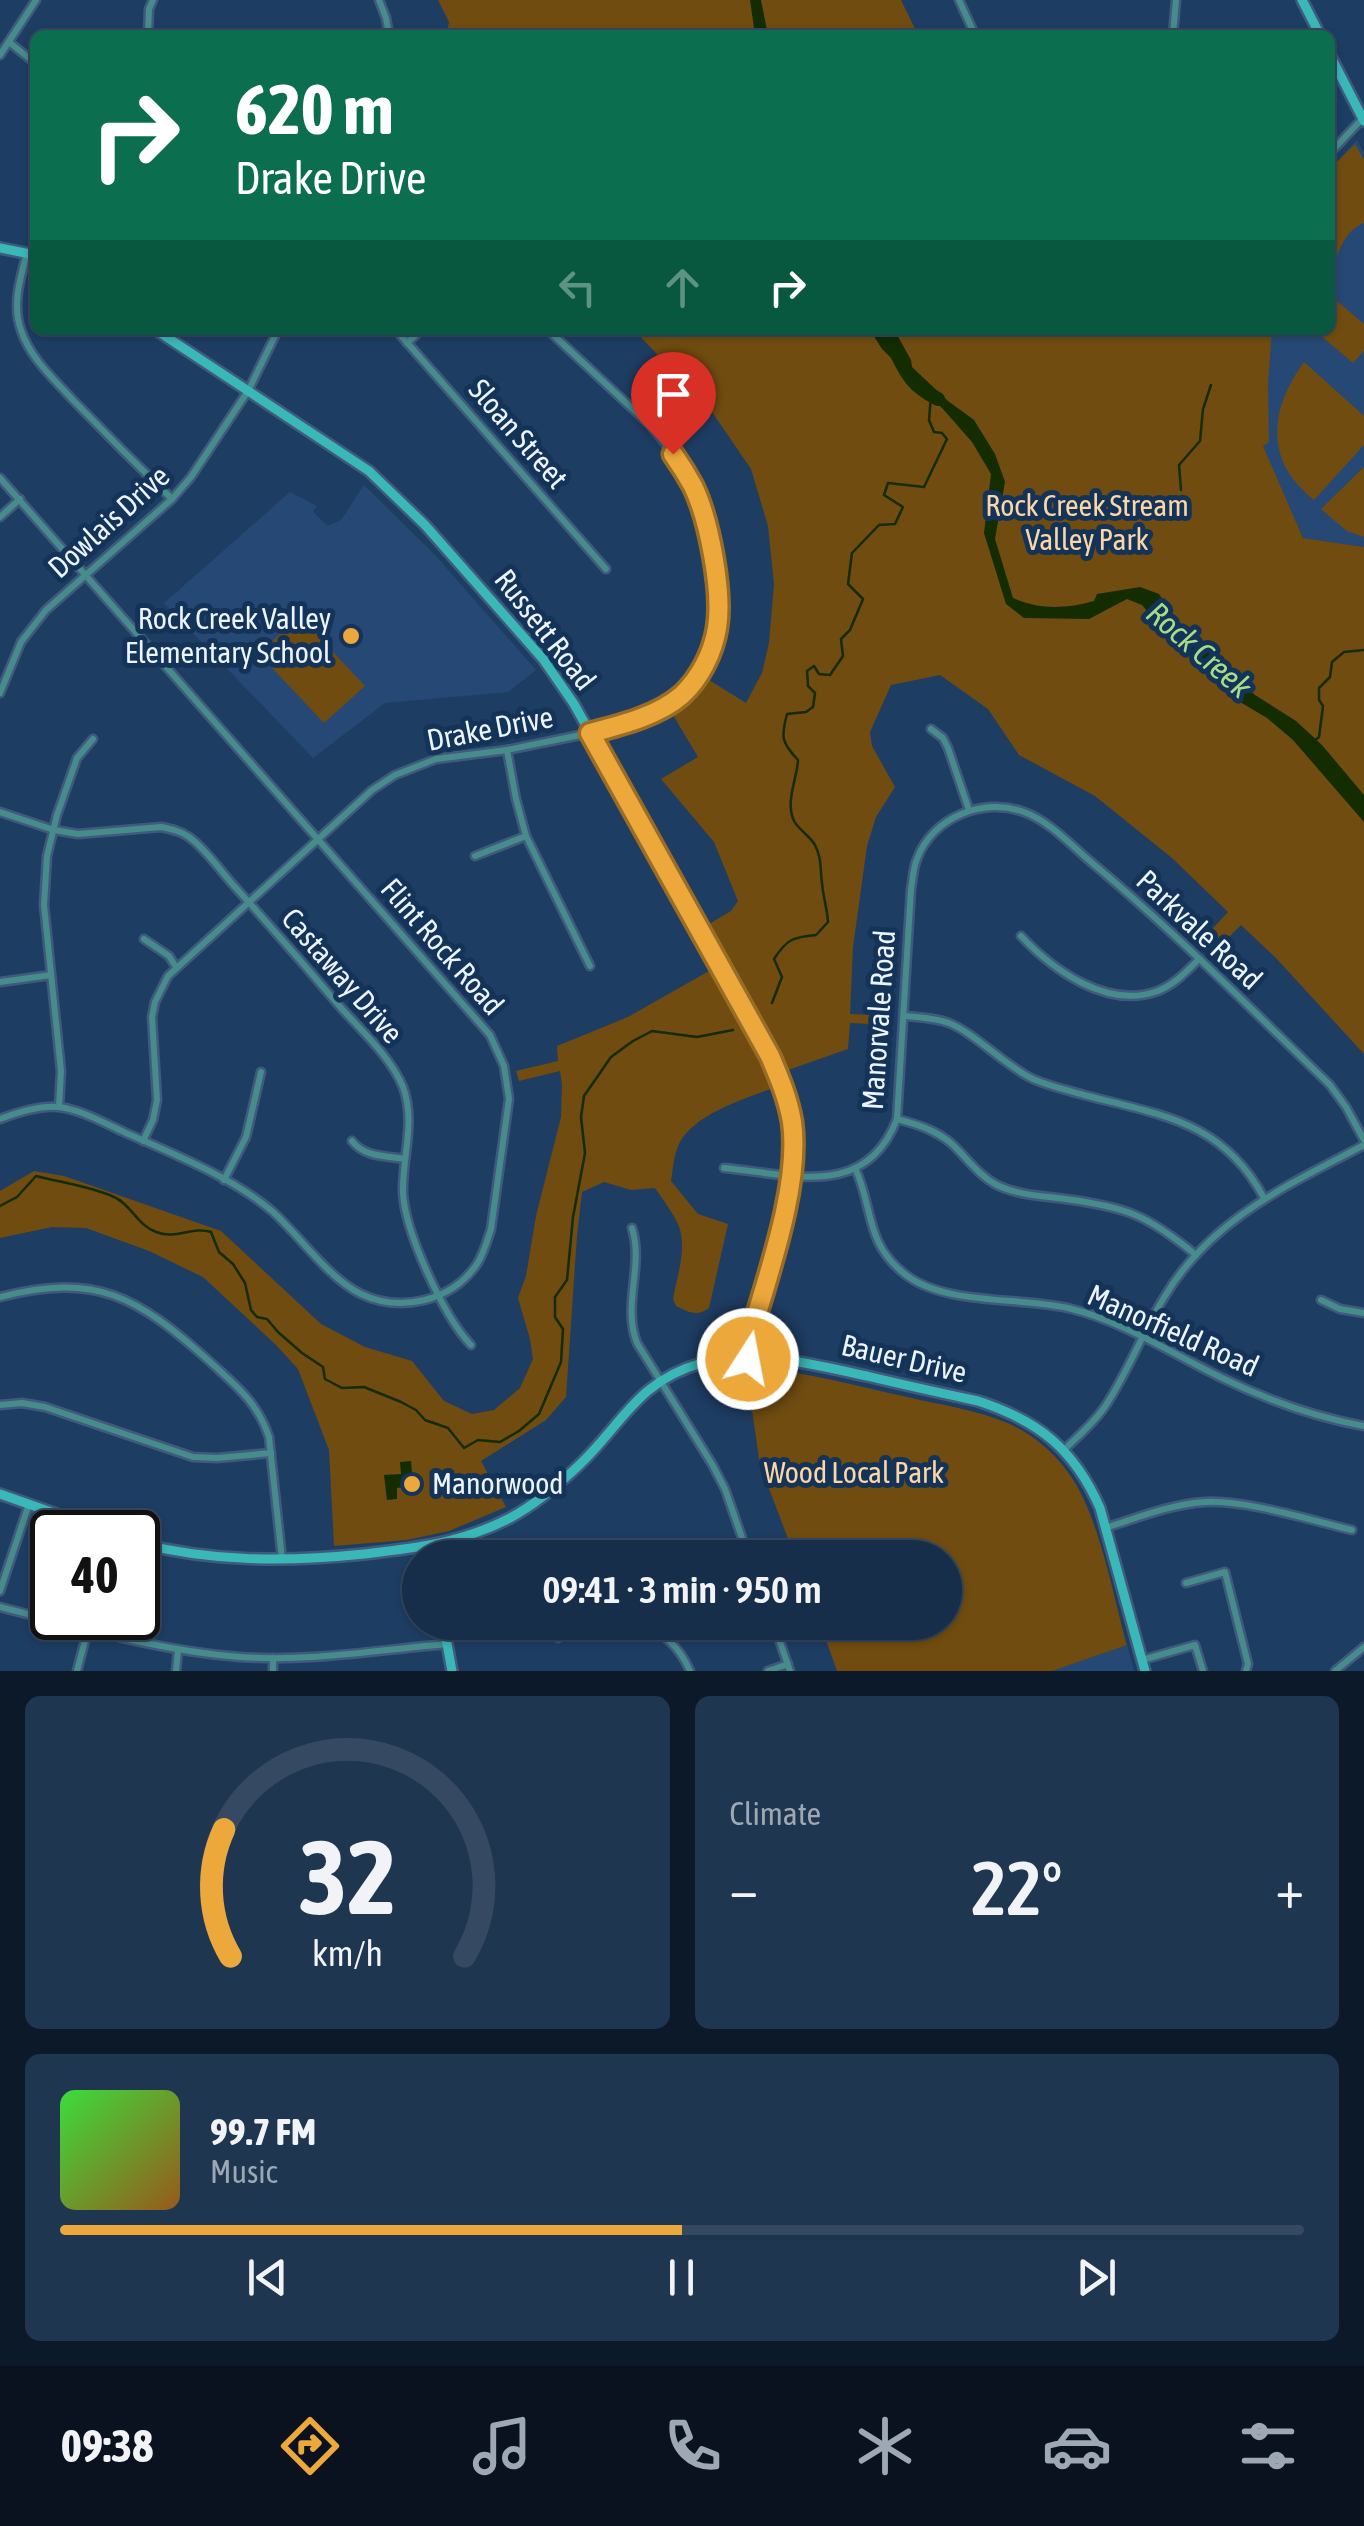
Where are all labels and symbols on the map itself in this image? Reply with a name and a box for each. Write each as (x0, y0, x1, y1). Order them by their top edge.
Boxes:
pin (631, 352, 716, 455)
street label: Sloan Street (462, 372, 575, 495)
street label: Dowlais Drive (41, 458, 176, 584)
park label: Rock Creek Stream Valley Park (985, 488, 1189, 556)
street label: Russett Road (488, 563, 603, 696)
water label: Rock Creek (1139, 594, 1260, 706)
place label: Rock Creek Valley Elementary School (125, 601, 331, 669)
marker: Rock Creek Valley Elementary School (340, 625, 362, 647)
street label: Drake Drive (424, 699, 556, 757)
street label: Parkvale Road (1130, 863, 1269, 996)
street label: Flint Rock Road (374, 871, 511, 1021)
street label: Castaway Drive (275, 901, 410, 1049)
street label: Manorvale Road (855, 929, 901, 1111)
street label: Manorfield Road (1083, 1277, 1264, 1383)
position arrow (696, 1307, 800, 1411)
street label: Bauer Drive (838, 1327, 970, 1389)
park label: Wood Local Park (764, 1455, 944, 1489)
place label: Manorwood (432, 1466, 564, 1500)
marker: Manorwood (401, 1473, 423, 1495)
speed limit sign: 40 (30, 1510, 160, 1640)

